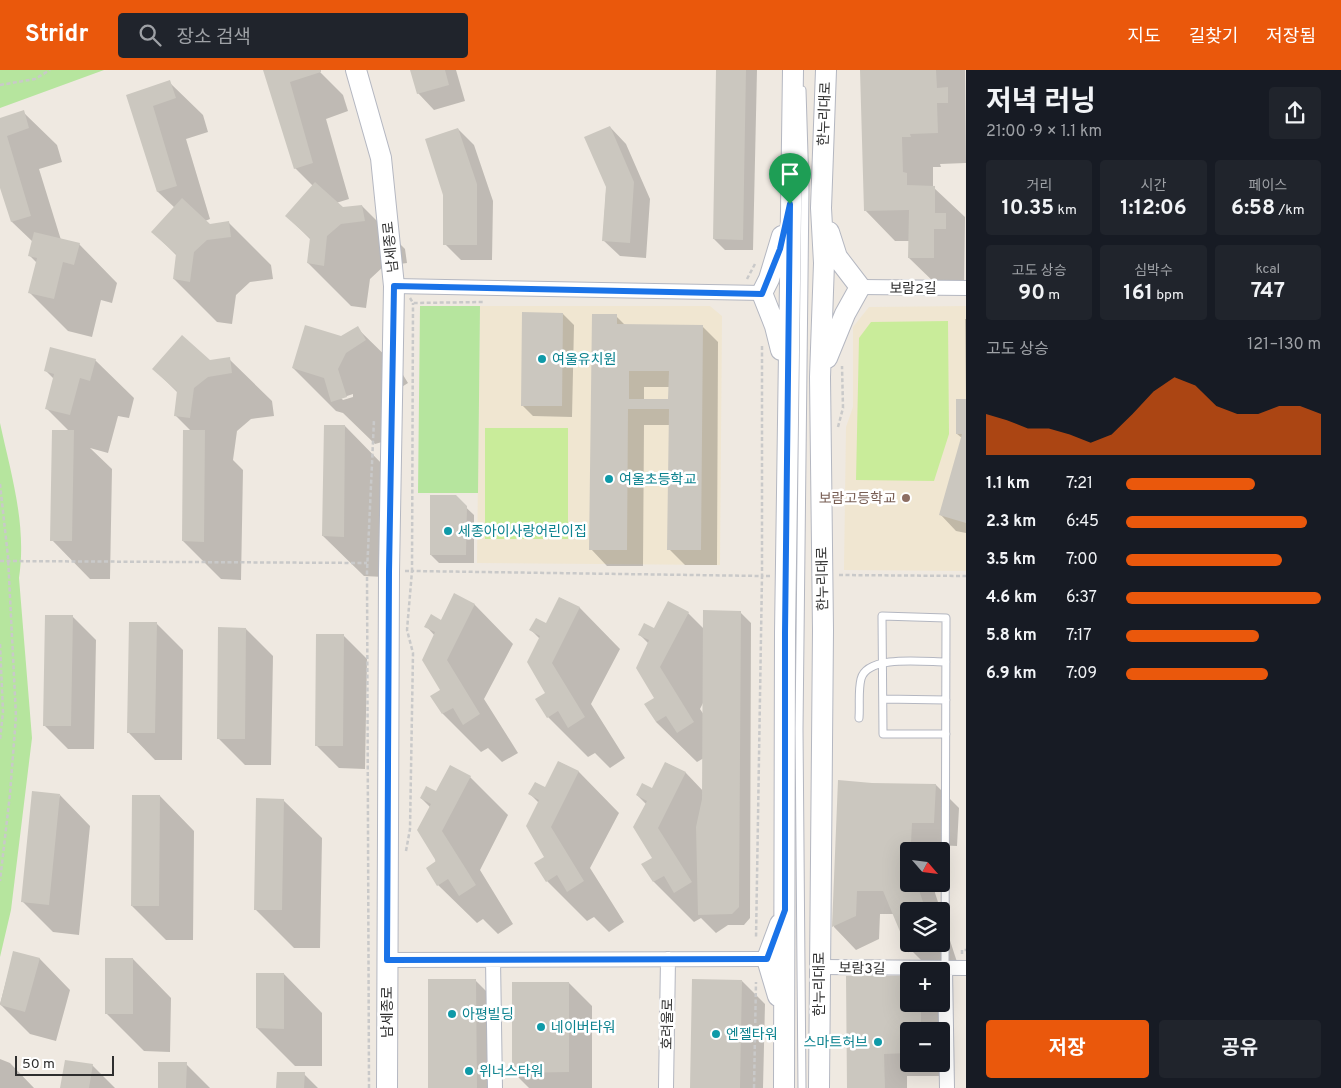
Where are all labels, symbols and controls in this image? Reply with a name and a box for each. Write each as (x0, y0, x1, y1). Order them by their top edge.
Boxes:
search box (118, 13, 468, 58)
text: Stridr (25, 20, 88, 50)
icon: search (136, 21, 164, 49)
text: 장소 검색 (176, 26, 251, 50)
text: 지도 (1128, 26, 1161, 49)
text: 길찾기 (1189, 26, 1238, 49)
text: 저장됨 (1266, 26, 1316, 49)
street label: 한누리대로 (816, 81, 835, 147)
text: 저녁 러닝 (986, 85, 1096, 121)
button: share (1269, 87, 1321, 139)
text: 21:00 · 9 × 1.1 km (986, 122, 1102, 142)
pin (769, 153, 811, 204)
icon: arrive (776, 160, 804, 188)
text: 거리 (1026, 178, 1052, 195)
text: 시간 (1141, 178, 1166, 195)
text: 페이스 (1249, 178, 1287, 195)
text: 10.35 (1001, 195, 1054, 222)
text: 1:12:06 (1120, 195, 1187, 222)
text: 6:58 (1231, 195, 1275, 222)
text: km (1054, 202, 1077, 219)
text: /km (1275, 202, 1305, 219)
street label: 남세종로 (380, 220, 403, 273)
text: kcal (1255, 261, 1280, 278)
text: 고도 상승 (1012, 263, 1067, 280)
text: 심박수 (1134, 263, 1173, 280)
text: 747 (1251, 278, 1285, 305)
text: 90 (1018, 280, 1045, 307)
text: 161 (1123, 280, 1153, 307)
street label: 보람2길 (889, 281, 937, 298)
text: m (1045, 287, 1060, 304)
text: bpm (1153, 287, 1184, 304)
text: 121–130 m (1247, 335, 1321, 355)
text: 고도 상승 (986, 340, 1049, 360)
place label: 여울유치원 (552, 352, 616, 369)
marker: 여울유치원 (536, 353, 548, 365)
place label: 여울초등학교 (619, 471, 696, 489)
marker: 여울초등학교 (603, 473, 615, 485)
text: 1.1 km (986, 474, 1030, 494)
text: 7:21 (1066, 474, 1093, 494)
place label: 보람고등학교 (819, 490, 896, 508)
marker: 보람고등학교 (900, 492, 912, 504)
text: 2.3 km (986, 512, 1036, 532)
text: 6:45 (1066, 512, 1099, 532)
place label: 세종아이사랑어린이집 (458, 524, 587, 541)
marker: 세종아이사랑어린이집 (442, 525, 454, 537)
street label: 한누리대로 (814, 547, 833, 611)
text: 3.5 km (986, 550, 1036, 570)
text: 7:00 (1066, 550, 1098, 570)
text: 4.6 km (986, 588, 1037, 608)
text: 6:37 (1066, 588, 1097, 608)
text: 5.8 km (986, 626, 1037, 646)
text: 7:17 (1066, 626, 1092, 646)
text: 6.9 km (986, 664, 1037, 684)
text: 7:09 (1066, 664, 1097, 684)
north arrow (900, 842, 950, 892)
map controls (900, 842, 950, 1072)
button: layers (900, 902, 950, 952)
street label: 한누리대로 (812, 952, 829, 1016)
street label: 보람3길 (838, 961, 886, 978)
button: + (900, 962, 950, 1012)
street label: 남세종로 (380, 986, 397, 1038)
street label: 호려울로 (660, 998, 677, 1050)
place label: 아평빌딩 (462, 1007, 514, 1024)
marker: 아평빌딩 (446, 1008, 458, 1020)
place label: 네이버타워 (551, 1020, 615, 1037)
button: 저장 (986, 1020, 1149, 1078)
button: 공유 (1159, 1020, 1321, 1078)
marker: 네이버타워 (535, 1021, 547, 1033)
button: − (900, 1022, 950, 1072)
place label: 엔젤타워 (726, 1027, 778, 1044)
marker: 엔젤타워 (710, 1028, 722, 1040)
place label: 스마트허브 (804, 1035, 868, 1052)
marker: 스마트허브 (872, 1036, 884, 1048)
scale bar (15, 1053, 114, 1076)
text: 50 m (22, 1056, 55, 1073)
place label: 위너스타워 (479, 1064, 543, 1081)
marker: 위너스타워 (463, 1065, 475, 1077)

